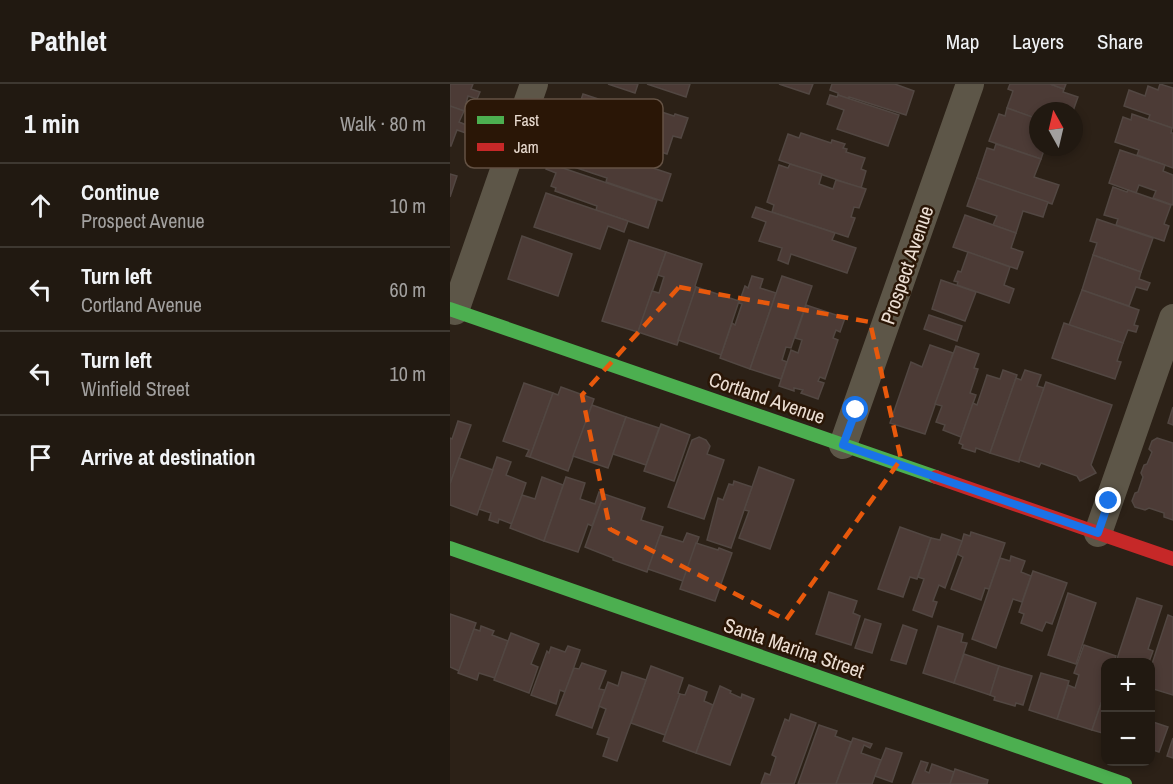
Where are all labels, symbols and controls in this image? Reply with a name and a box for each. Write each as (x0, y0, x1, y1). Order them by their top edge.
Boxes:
text: Pathlet (30, 22, 107, 60)
text: Map (946, 27, 979, 56)
text: Layers (1012, 27, 1064, 56)
text: Share (1097, 27, 1143, 56)
legend (465, 99, 663, 168)
north arrow (1029, 102, 1083, 156)
text: 1 min (24, 106, 80, 141)
text: Fast (514, 109, 539, 131)
text: Walk · 80 m (340, 110, 426, 137)
text: Jam (514, 136, 539, 158)
text: Continue (81, 177, 159, 207)
icon: ahead (24, 189, 57, 222)
text: 10 m (390, 192, 426, 219)
street label: Prospect Avenue (874, 202, 939, 328)
text: Prospect Avenue (81, 207, 205, 234)
text: Turn left (81, 261, 152, 291)
icon: left (24, 273, 57, 306)
text: 60 m (390, 276, 426, 303)
text: Cortland Avenue (81, 291, 202, 318)
text: Turn left (81, 345, 152, 375)
icon: left (24, 357, 57, 390)
text: 10 m (390, 360, 426, 387)
street label: Cortland Avenue (706, 365, 829, 430)
text: Winfield Street (81, 375, 189, 402)
route start (842, 396, 868, 422)
icon: arrive (24, 441, 57, 474)
text: Arrive at destination (81, 442, 255, 472)
route end (1095, 487, 1121, 513)
street label: Santa Marina Street (720, 611, 868, 684)
map controls (1101, 658, 1155, 766)
button: + (1101, 658, 1155, 712)
button: − (1101, 712, 1155, 766)

